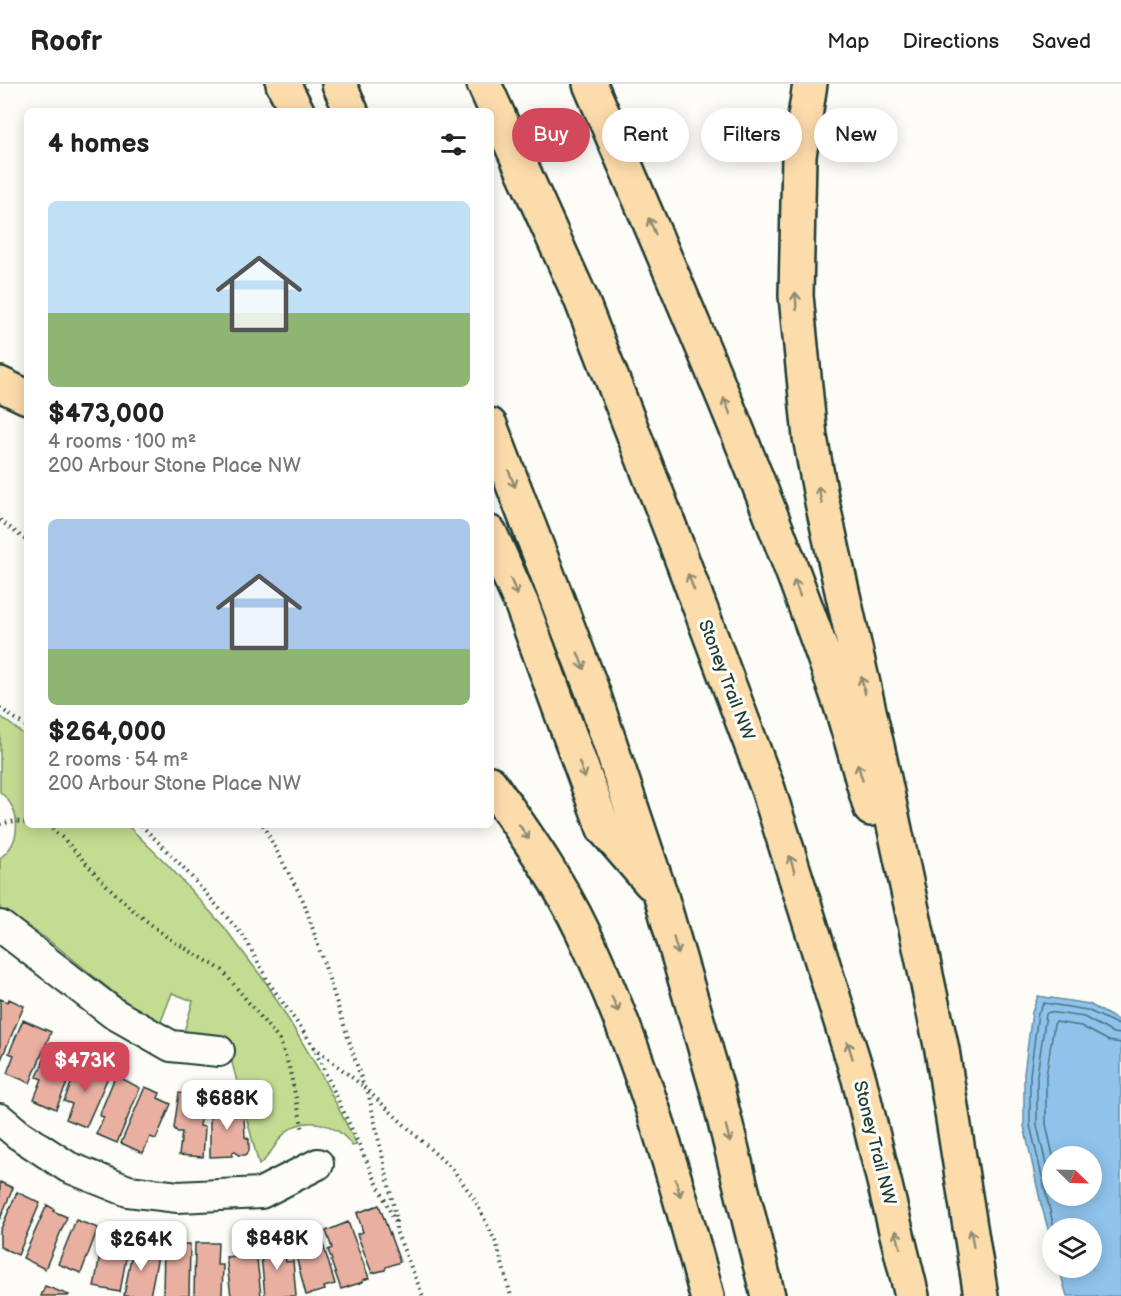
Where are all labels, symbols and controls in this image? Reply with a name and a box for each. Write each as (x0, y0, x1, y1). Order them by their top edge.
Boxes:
text: Roofr (30, 25, 102, 58)
text: Map (827, 29, 870, 54)
text: Directions (903, 29, 999, 54)
text: Saved (1032, 29, 1091, 54)
chip: Buy (512, 108, 590, 162)
chip: Rent (602, 108, 689, 162)
chip: Filters (701, 108, 802, 162)
chip: New (814, 108, 898, 162)
icon: filters (437, 128, 470, 161)
text: 4 homes (48, 129, 149, 160)
one-way arrow (646, 217, 657, 236)
icon: home (205, 240, 313, 348)
one-way arrow (791, 292, 802, 312)
one-way arrow (721, 397, 732, 416)
text: $473,000 (48, 399, 164, 430)
text: 4 rooms · 100 m² (48, 430, 196, 454)
text: 200 Arbour Stone Place NW (48, 454, 301, 478)
one-way arrow (508, 469, 519, 488)
one-way arrow (814, 485, 825, 505)
icon: home (205, 558, 313, 666)
one-way arrow (684, 573, 695, 592)
one-way arrow (509, 578, 520, 596)
one-way arrow (791, 579, 802, 598)
street label: Stoney Trail NW (694, 617, 759, 744)
one-way arrow (577, 651, 588, 670)
one-way arrow (857, 676, 869, 695)
text: $264,000 (48, 717, 166, 748)
text: 2 rooms · 54 m² (48, 748, 188, 772)
one-way arrow (577, 760, 588, 779)
one-way arrow (854, 763, 865, 782)
text: 200 Arbour Stone Place NW (48, 772, 301, 796)
one-way arrow (518, 823, 530, 839)
one-way arrow (786, 855, 797, 874)
one-way arrow (671, 936, 682, 955)
one-way arrow (609, 994, 621, 1012)
one-way arrow (844, 1041, 855, 1060)
pin: $473K (43, 1042, 127, 1093)
text: $473K (54, 1049, 116, 1073)
street label: Stoney Trail NW (849, 1079, 900, 1208)
pin: $688K (185, 1080, 269, 1131)
text: $688K (196, 1087, 258, 1111)
one-way arrow (723, 1124, 734, 1143)
north arrow (1042, 1146, 1102, 1206)
map controls (1042, 1146, 1102, 1278)
one-way arrow (673, 1178, 684, 1197)
button: layers (1042, 1218, 1102, 1278)
pin: $848K (235, 1220, 319, 1271)
pin: $264K (99, 1221, 183, 1272)
text: $848K (246, 1227, 308, 1251)
text: $264K (110, 1228, 172, 1252)
one-way arrow (967, 1229, 978, 1249)
one-way arrow (892, 1230, 904, 1249)

